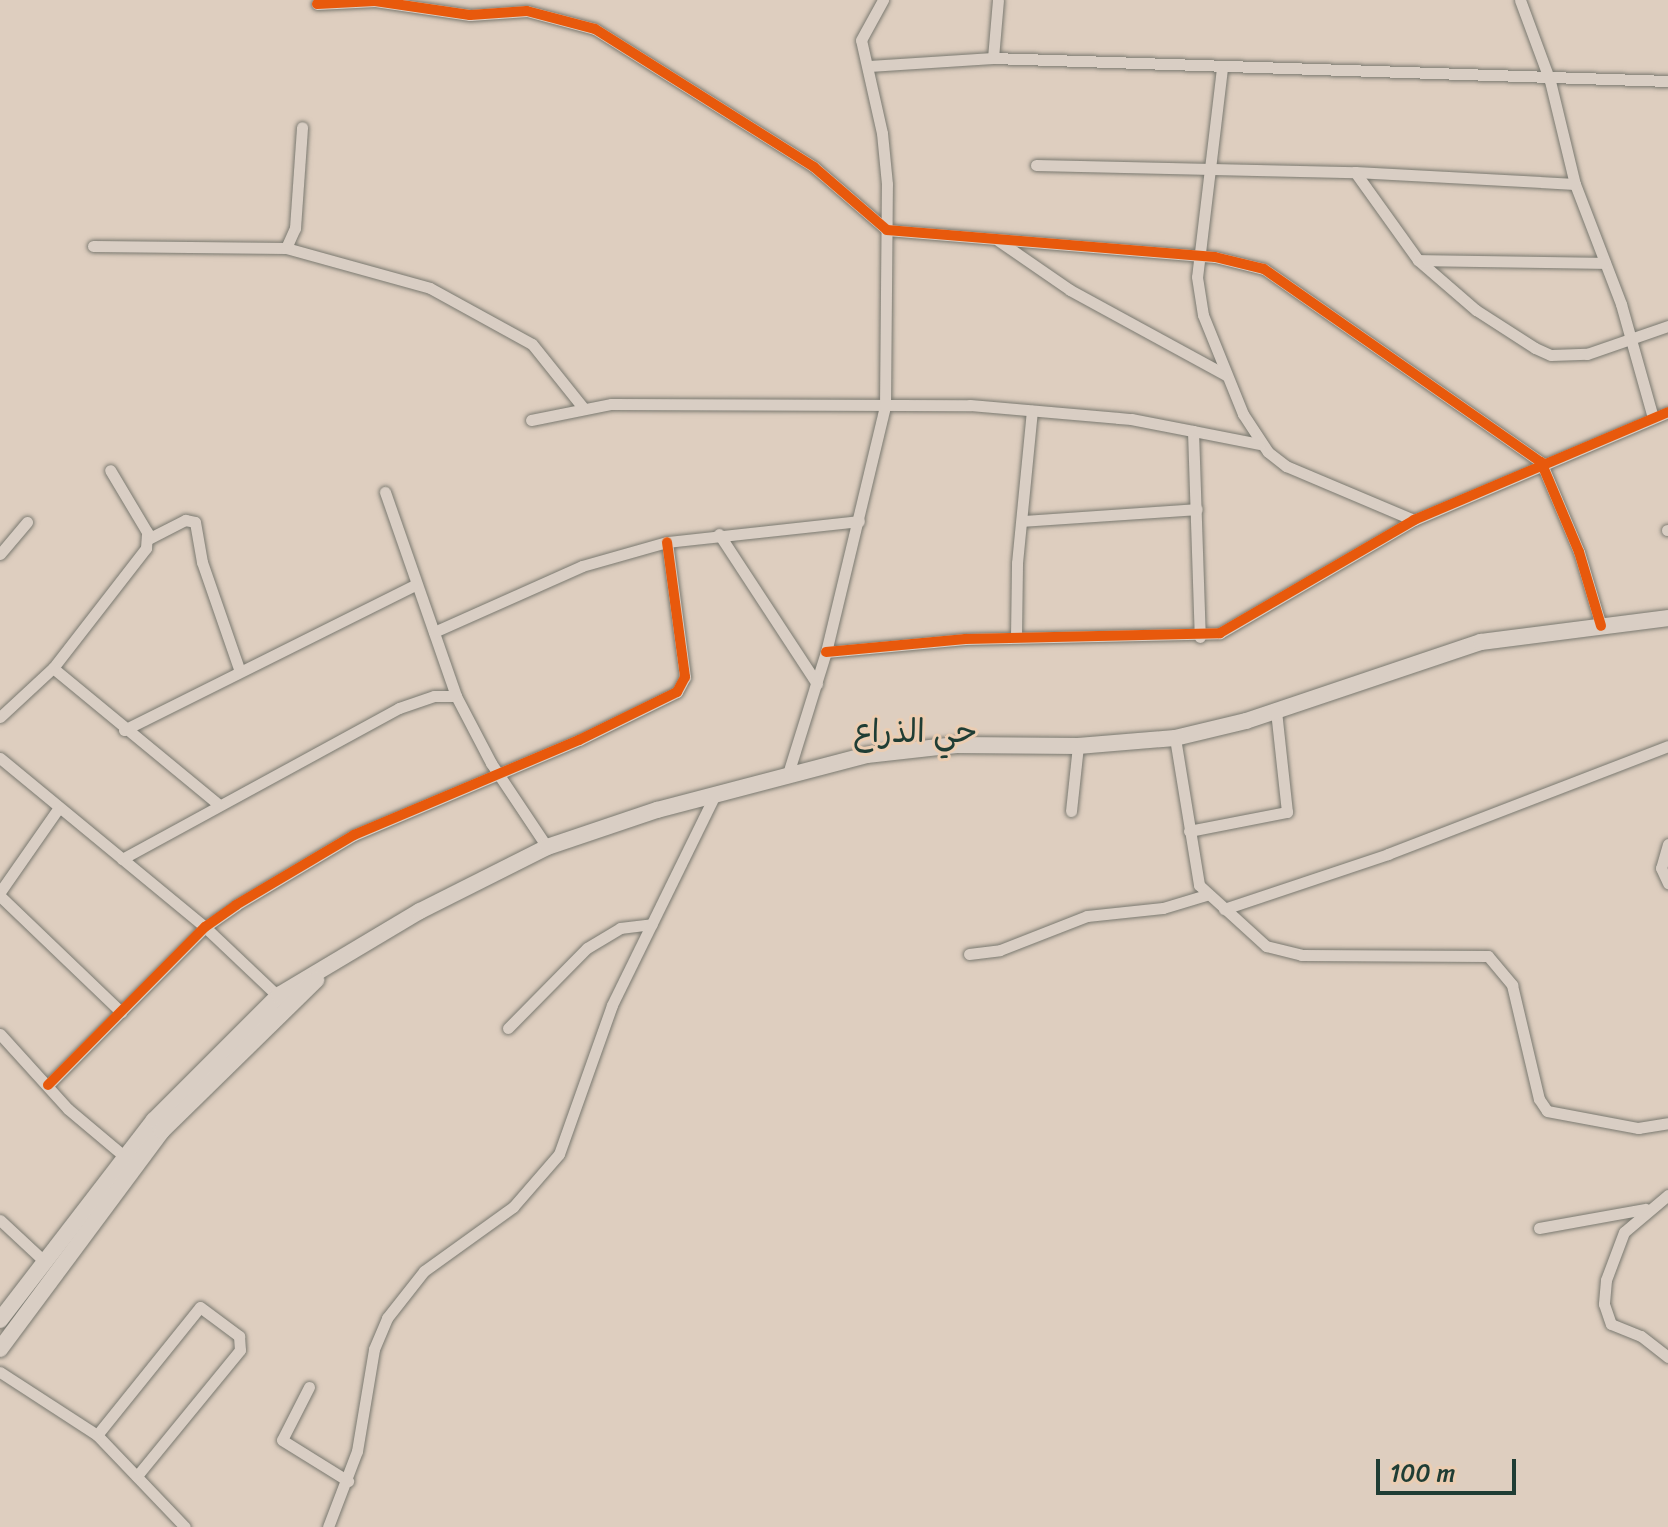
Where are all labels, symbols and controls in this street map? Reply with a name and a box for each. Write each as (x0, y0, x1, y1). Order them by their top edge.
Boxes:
district label: حي الذراع (853, 713, 977, 751)
scale bar (1380, 1443, 1520, 1493)
text: 100 m (1390, 1452, 1455, 1494)

